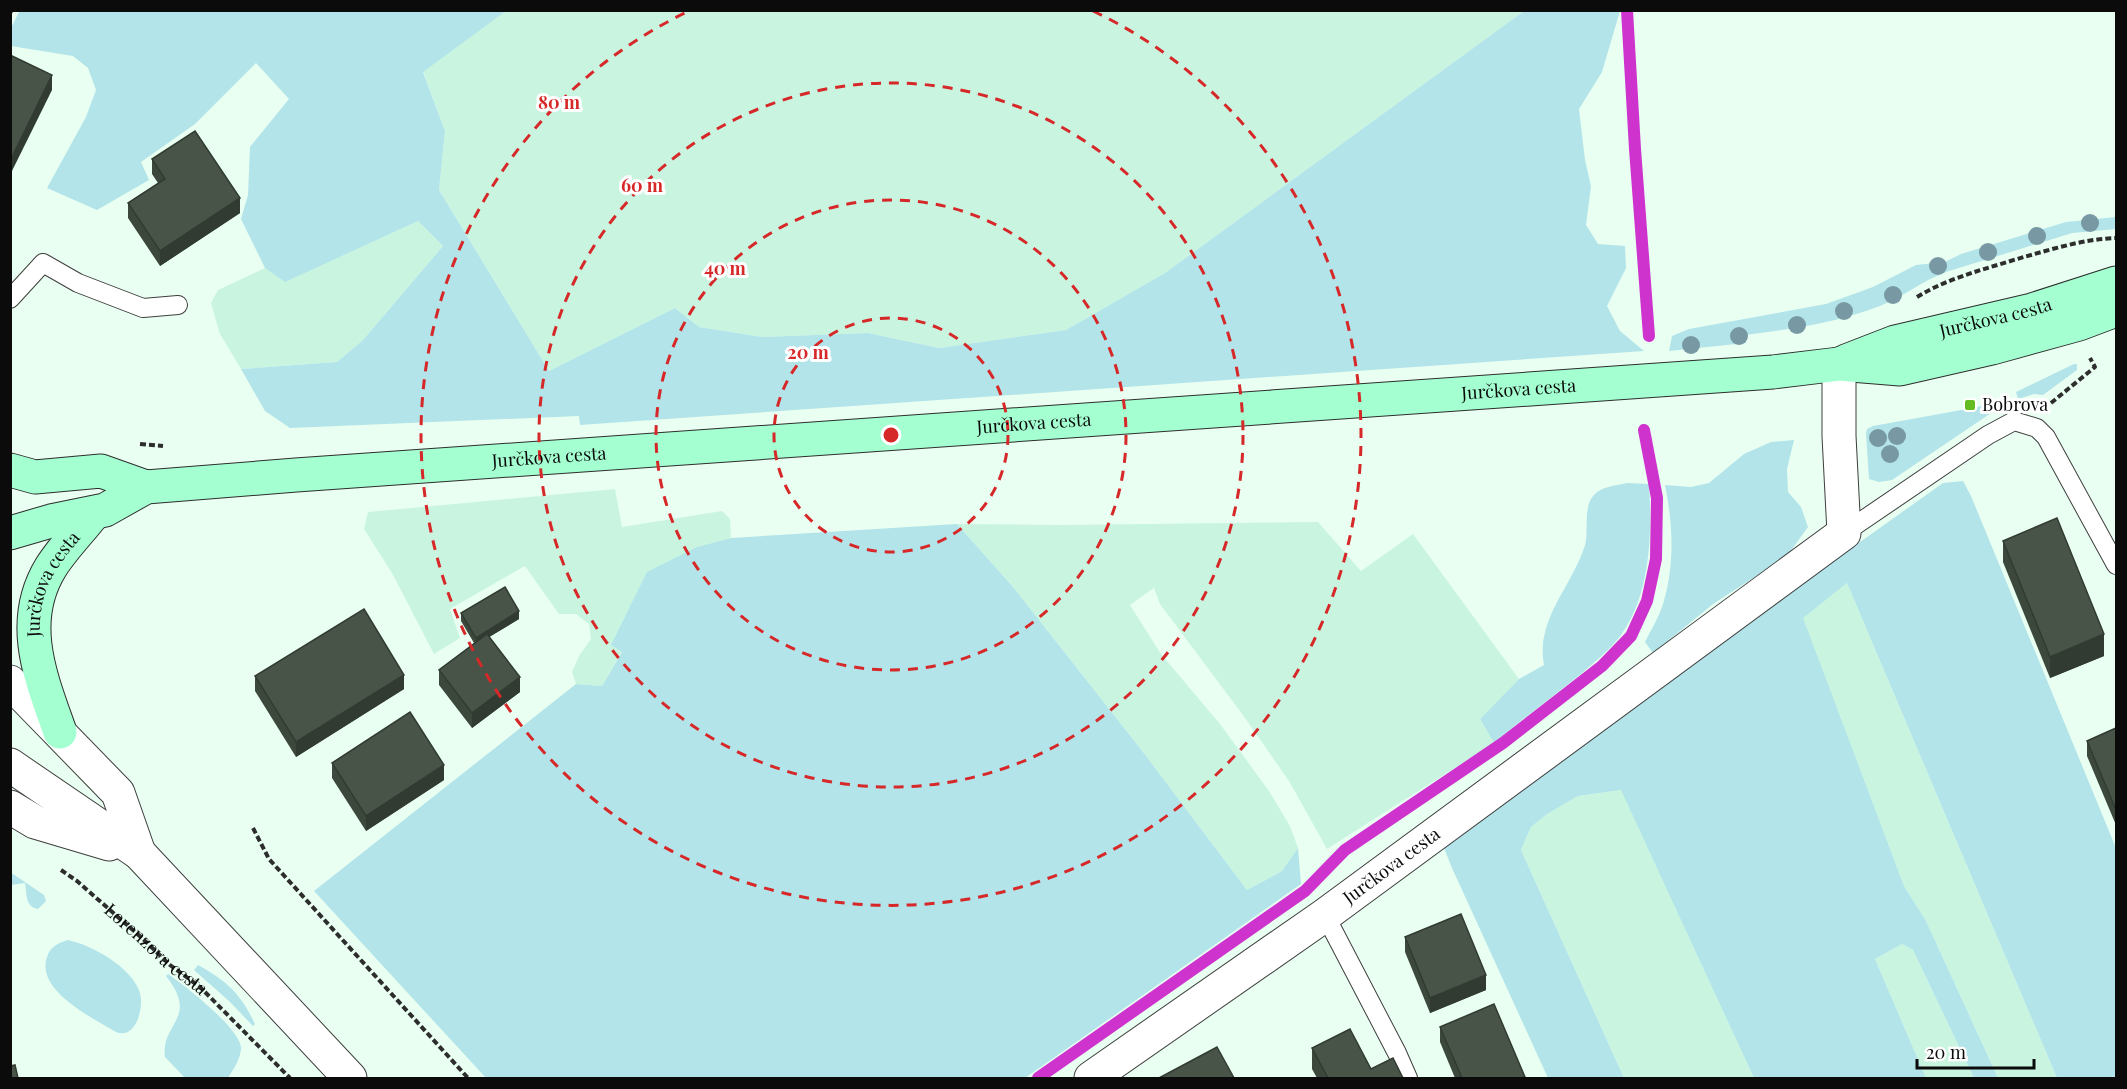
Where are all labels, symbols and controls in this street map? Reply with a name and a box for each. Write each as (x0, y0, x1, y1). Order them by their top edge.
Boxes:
text: 80 m (538, 90, 581, 114)
text: 60 m (621, 173, 664, 197)
text: 40 m (704, 256, 747, 280)
street label: Jurčkova cesta (1936, 291, 2055, 342)
text: 20 m (787, 340, 829, 364)
street label: Jurčkova cesta (1460, 373, 1577, 405)
place label: Bobrova (1982, 392, 2048, 416)
marker: Bobrova (1963, 398, 1977, 412)
street label: Jurčkova cesta (975, 407, 1092, 439)
centre of rings (881, 425, 901, 445)
street label: Jurčkova cesta (490, 440, 607, 472)
street label: Jurčkova cesta (21, 526, 85, 639)
street label: Jurčkova cesta (1337, 821, 1444, 909)
street label: Lorenzova cesta (100, 898, 214, 1000)
scale bar (1917, 1032, 2034, 1070)
text: 20 m (1926, 1040, 1966, 1064)

